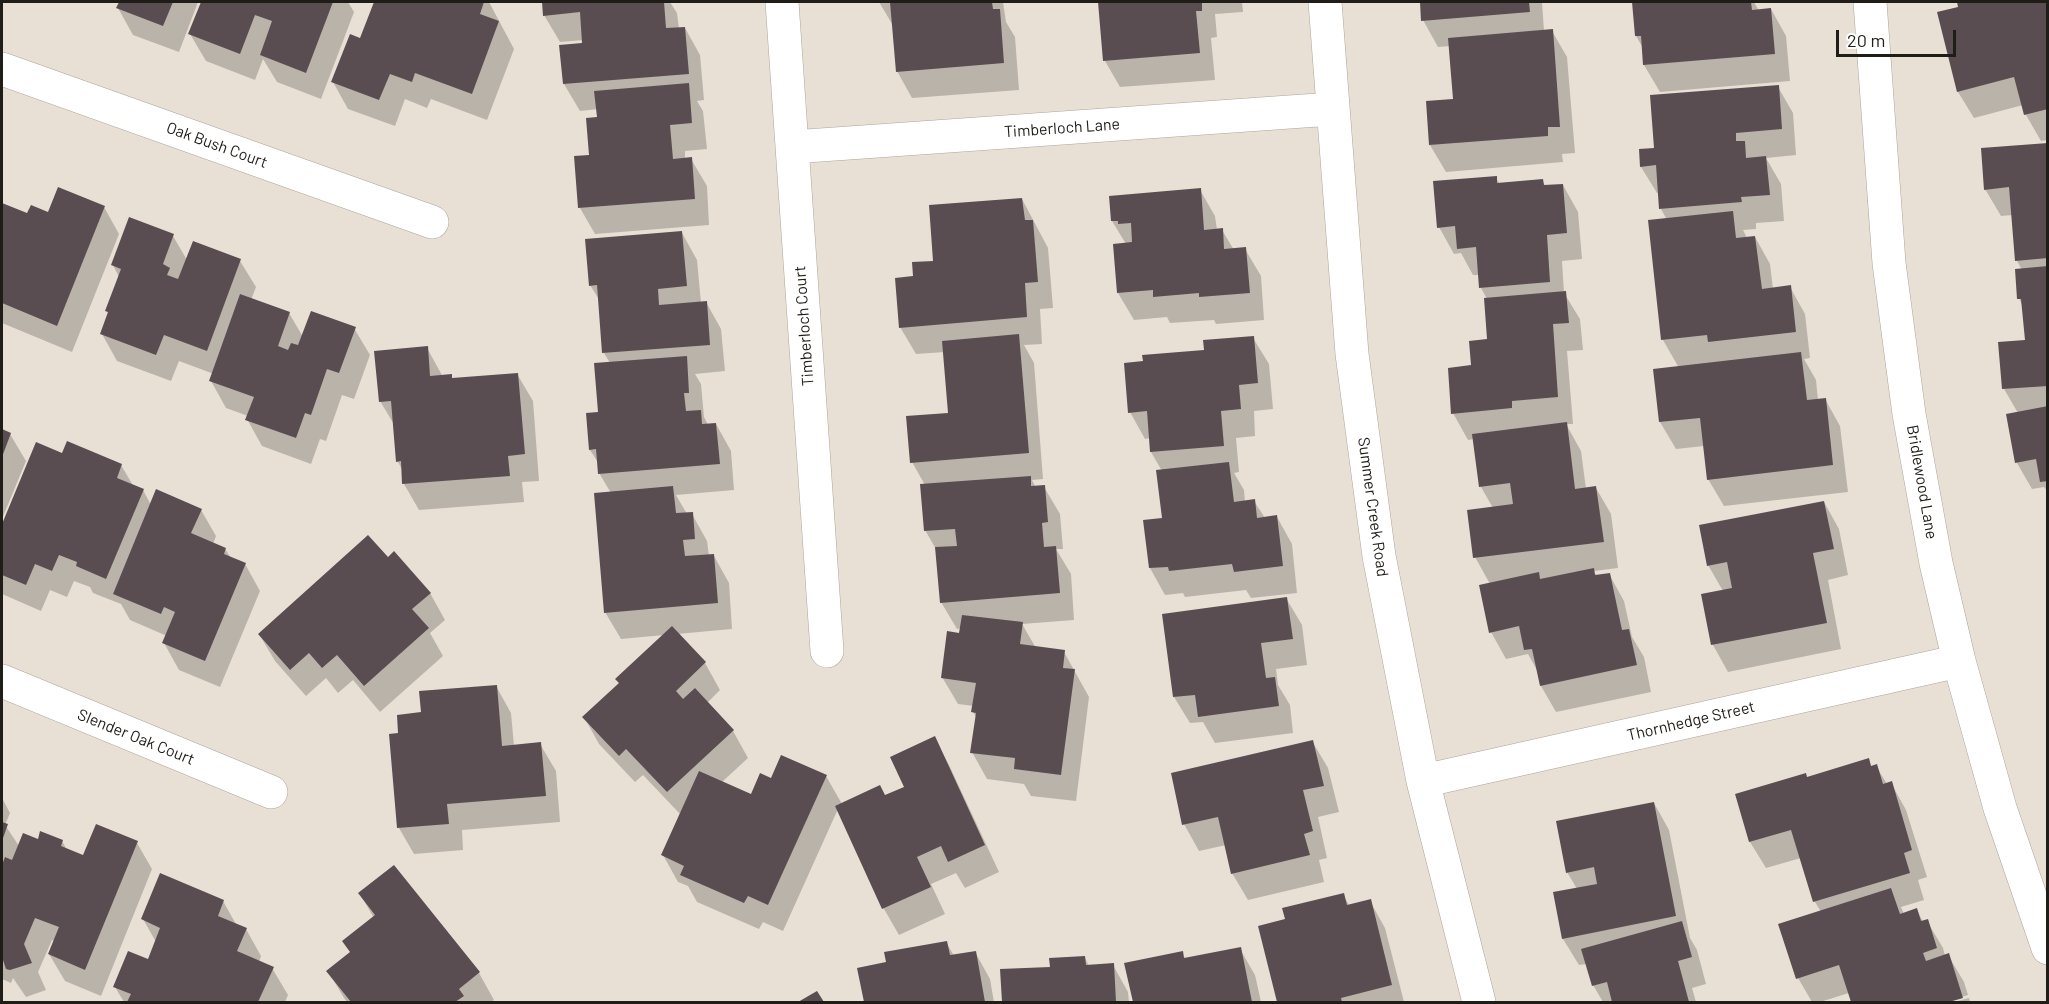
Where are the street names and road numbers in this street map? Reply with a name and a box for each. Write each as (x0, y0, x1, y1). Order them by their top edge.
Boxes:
street label: Timberloch Lane (1003, 114, 1121, 142)
street label: Oak Bush Court (164, 118, 270, 172)
street label: Timberloch Court (790, 265, 818, 387)
street label: Bridlewood Lane (1903, 423, 1941, 541)
street label: Summer Creek Road (1354, 436, 1392, 578)
street label: Thornhedge Street (1625, 697, 1757, 745)
street label: Slender Oak Court (75, 705, 197, 769)

